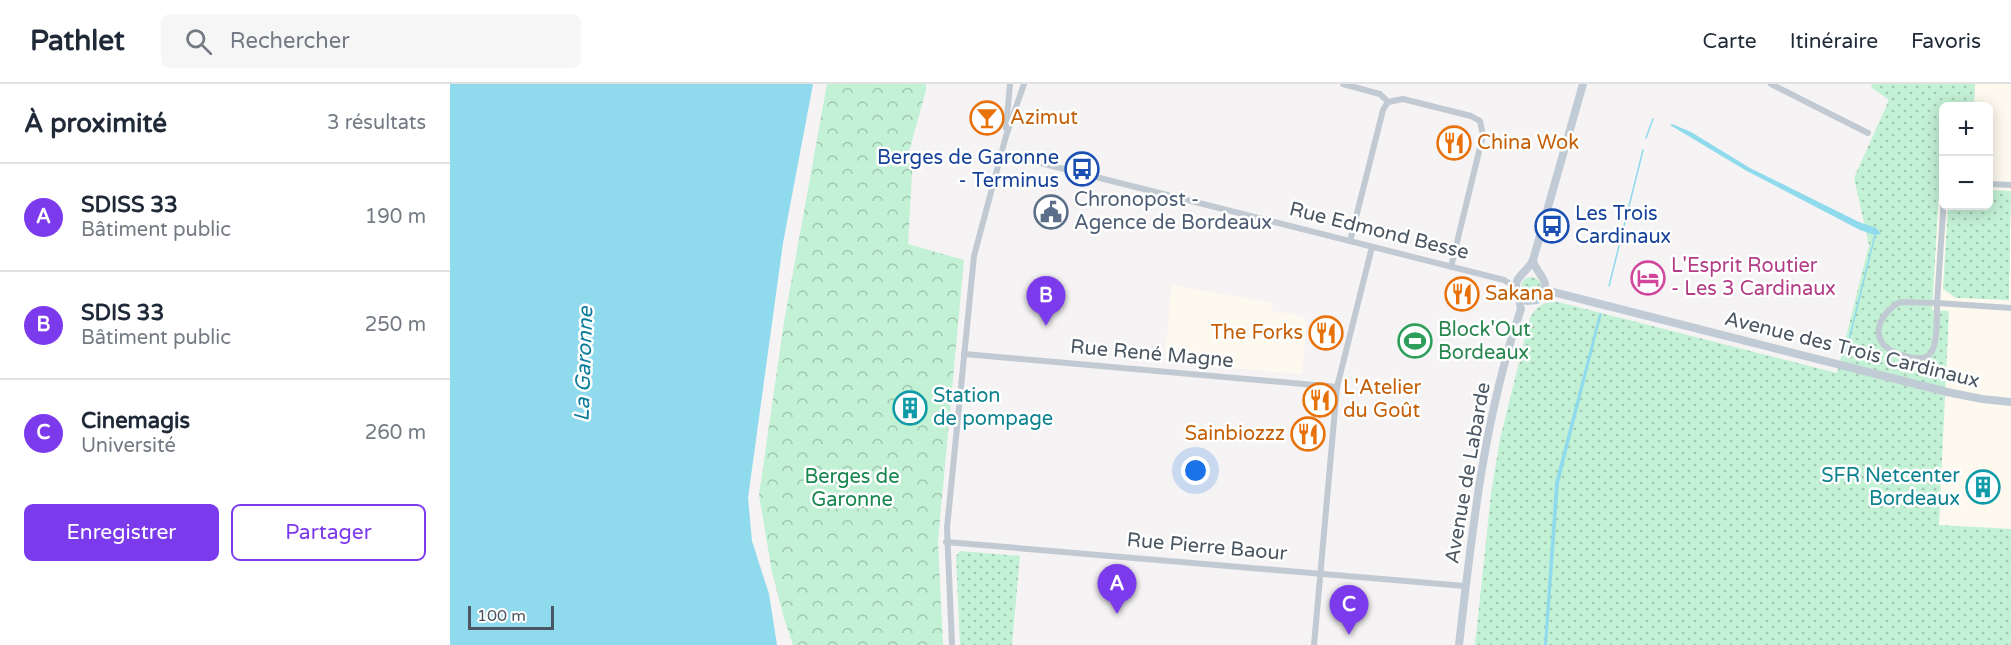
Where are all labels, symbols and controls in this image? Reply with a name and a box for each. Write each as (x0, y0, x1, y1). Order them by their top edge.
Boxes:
search box (161, 14, 581, 68)
text: Pathlet (30, 24, 125, 58)
icon: search (182, 25, 215, 58)
text: Rechercher (230, 28, 350, 54)
text: Carte (1703, 29, 1757, 54)
text: Itinéraire (1790, 29, 1878, 54)
text: Favoris (1911, 29, 1981, 54)
bar icon: Azimut (969, 100, 1005, 136)
map controls (1939, 102, 1993, 210)
button: + (1939, 102, 1993, 156)
place label: Azimut (1010, 106, 1078, 130)
text: À proximité (24, 108, 167, 139)
text: 3 résultats (327, 111, 426, 135)
restaurant icon: China Wok (1436, 125, 1472, 161)
place label: China Wok (1477, 131, 1579, 155)
place label: Berges de Garonne - Terminus (877, 146, 1059, 193)
bus stop icon: Berges de Garonne - Terminus (1064, 151, 1100, 187)
button: − (1939, 156, 1993, 210)
place label: Chronopost - Agence de Bordeaux (1074, 188, 1272, 235)
text: SDISS 33 (81, 192, 178, 218)
public building icon: Chronopost - Agence de Bordeaux (1033, 194, 1069, 230)
street label: Rue Edmond Besse (1287, 197, 1471, 265)
place label: Les Trois Cardinaux (1575, 202, 1671, 249)
text: A (36, 205, 51, 229)
text: 190 m (365, 205, 426, 229)
bus stop icon: Les Trois Cardinaux (1534, 208, 1570, 244)
text: Bâtiment public (81, 218, 231, 242)
place label: L'Esprit Routier - Les 3 Cardinaux (1671, 254, 1836, 301)
hotel icon: L'Esprit Routier - Les 3 Cardinaux (1630, 260, 1666, 296)
pin: B (1026, 276, 1066, 326)
restaurant icon: Sakana (1444, 276, 1480, 312)
place label: Sakana (1485, 282, 1554, 306)
text: SDIS 33 (81, 300, 164, 326)
water label: La Garonne (570, 305, 599, 422)
street label: Avenue des Trois Cardinaux (1722, 307, 1982, 393)
text: B (37, 313, 50, 337)
text: 250 m (365, 313, 426, 337)
restaurant icon: The Forks (1308, 315, 1344, 351)
place label: Block'Out Bordeaux (1438, 318, 1531, 365)
place label: The Forks (1211, 321, 1303, 345)
sports icon: Block'Out Bordeaux (1397, 323, 1433, 359)
text: Bâtiment public (81, 326, 231, 350)
street label: Rue René Magne (1069, 335, 1235, 373)
place label: L'Atelier du Goût (1343, 376, 1422, 423)
street label: Avenue de Labarde (1440, 380, 1496, 566)
restaurant icon: L'Atelier du Goût (1302, 382, 1338, 418)
place label: Station de pompage (933, 384, 1053, 431)
building icon: Station de pompage (892, 390, 928, 426)
text: Cinemagis (81, 408, 190, 434)
restaurant icon: Sainbiozzz (1290, 416, 1326, 452)
text: C (37, 421, 50, 445)
text: 260 m (365, 421, 426, 445)
place label: Sainbiozzz (1185, 422, 1285, 446)
text: Université (81, 434, 176, 458)
your location (1181, 456, 1210, 485)
place label: SFR Netcenter Bordeaux (1821, 464, 1960, 511)
park label: Berges de Garonne (804, 465, 900, 512)
building icon: SFR Netcenter Bordeaux (1965, 469, 2001, 505)
button: Enregistrer (24, 504, 219, 561)
button: Partager (231, 504, 426, 561)
street label: Rue Pierre Baour (1126, 528, 1289, 566)
pin: A (1098, 564, 1136, 614)
pin: C (1330, 586, 1368, 635)
scale bar (468, 603, 554, 630)
text: 100 m (477, 606, 526, 626)

